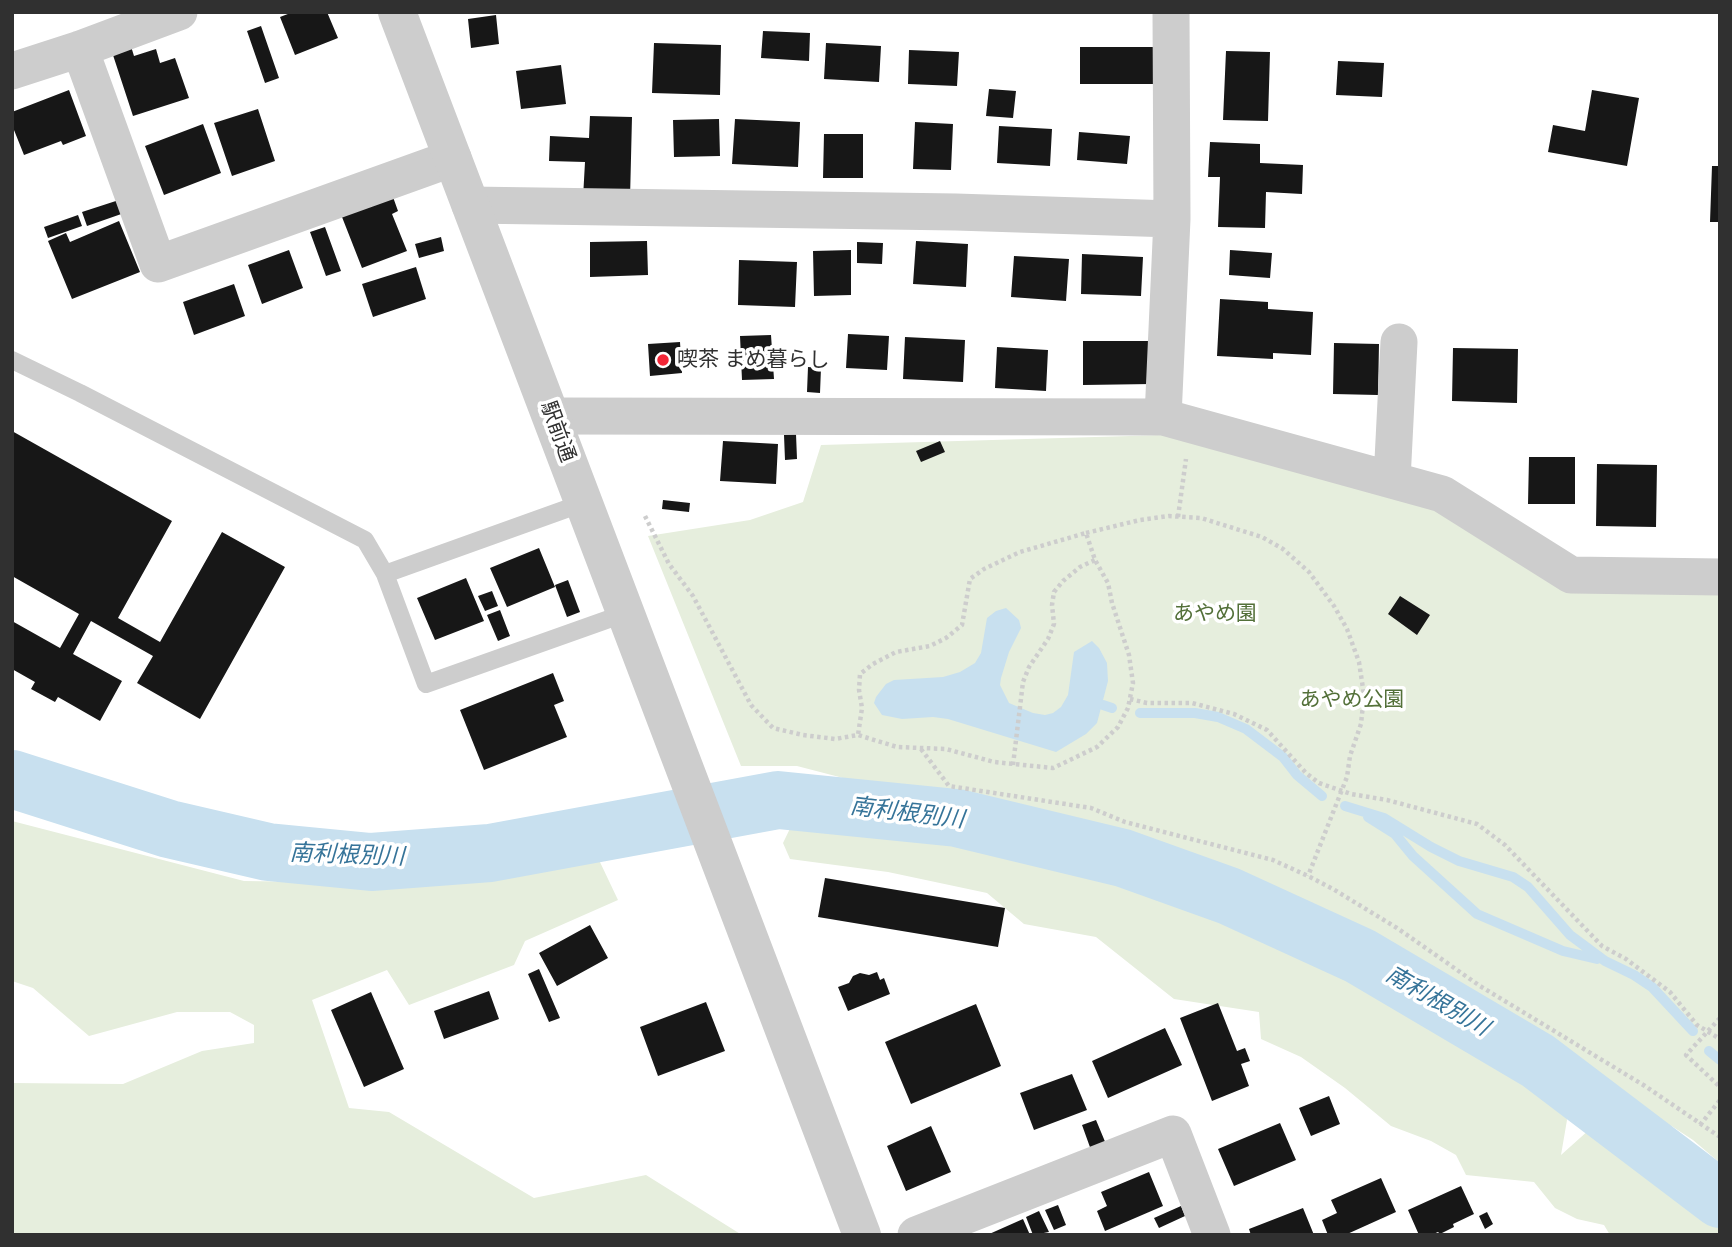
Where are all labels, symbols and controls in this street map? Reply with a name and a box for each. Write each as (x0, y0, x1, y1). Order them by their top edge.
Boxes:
place label: 喫茶 まめ暮らし (677, 347, 830, 373)
marker: 喫茶 まめ暮らし (655, 352, 671, 368)
street label: 駅前通 (534, 398, 580, 466)
park label: あやめ園 (1173, 601, 1257, 627)
park label: あやめ公園 (1300, 687, 1404, 713)
water label: 南利根別川 (848, 793, 966, 835)
water label: 南利根別川 (289, 840, 405, 872)
water label: 南利根別川 (1380, 961, 1494, 1043)

